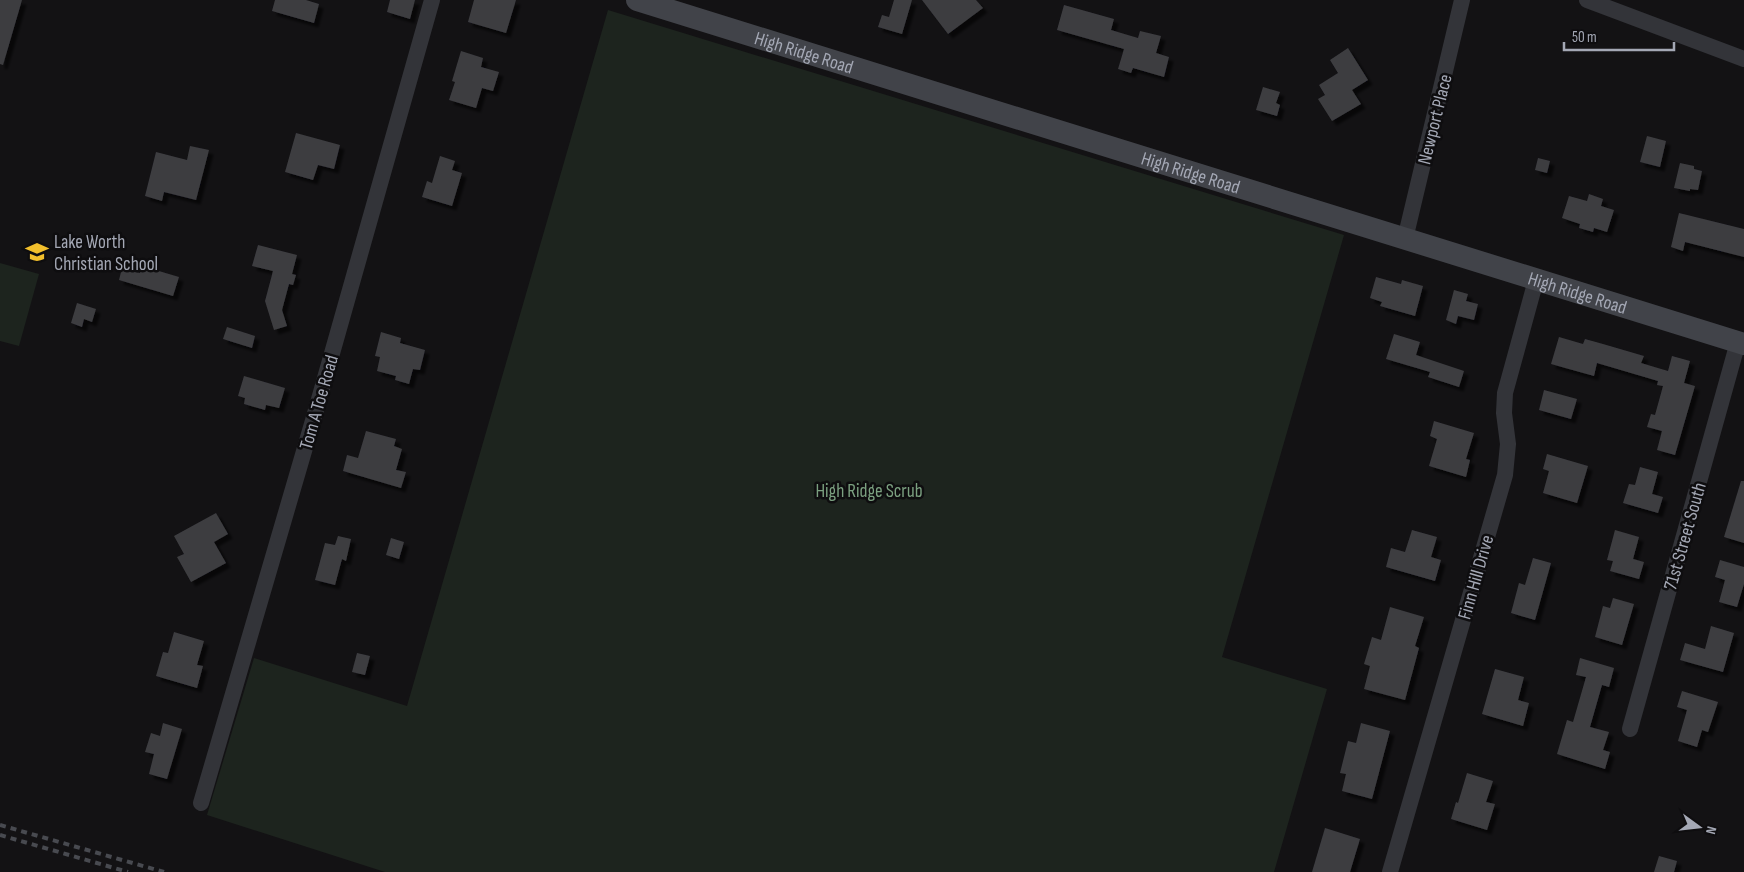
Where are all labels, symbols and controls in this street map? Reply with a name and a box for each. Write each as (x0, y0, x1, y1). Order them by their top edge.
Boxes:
scale bar (1564, 20, 1674, 52)
street label: High Ridge Road (751, 27, 856, 79)
text: 50 m (1572, 28, 1597, 47)
street label: Newport Place (1413, 72, 1458, 167)
street label: High Ridge Road (1138, 147, 1243, 200)
place label: Lake Worth Christian School (54, 231, 158, 276)
school or university icon: Lake Worth Christian School (24, 239, 50, 265)
street label: High Ridge Road (1525, 268, 1629, 320)
street label: Tom A Toe Road (295, 352, 344, 452)
park label: High Ridge Scrub (815, 480, 923, 503)
street label: 71st Street South (1659, 480, 1712, 593)
street label: Finn Hill Drive (1453, 533, 1499, 622)
north arrow (1674, 802, 1724, 852)
text: N (1702, 824, 1720, 836)

